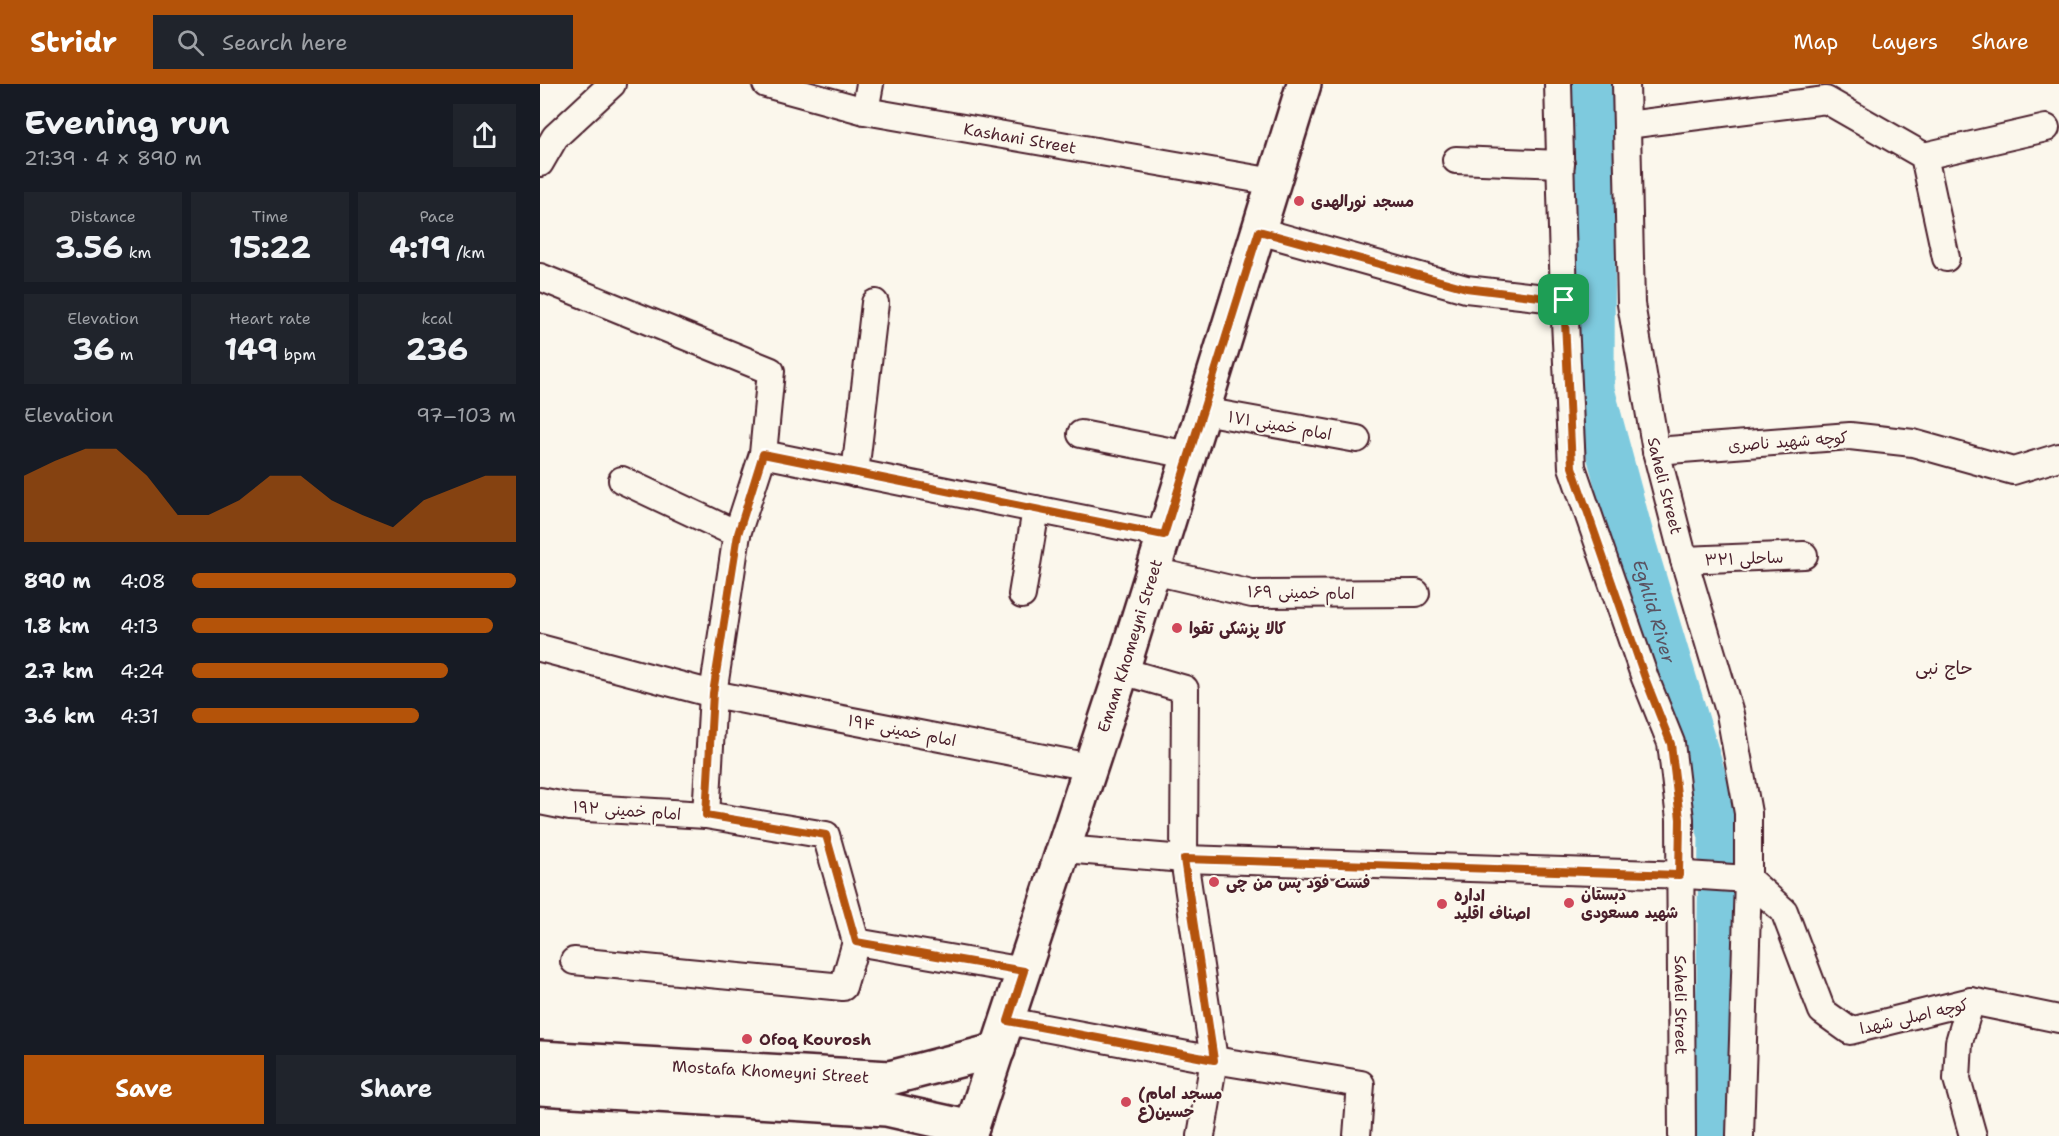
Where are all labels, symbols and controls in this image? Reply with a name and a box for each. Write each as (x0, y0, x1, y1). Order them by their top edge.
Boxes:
search box (153, 15, 573, 69)
text: Stridr (30, 23, 117, 61)
icon: search (174, 26, 207, 59)
text: Search here (222, 28, 348, 57)
text: Map (1793, 28, 1838, 56)
text: Layers (1871, 28, 1938, 56)
text: Share (1971, 28, 2029, 56)
text: Evening run (24, 100, 230, 145)
button: share (453, 104, 516, 167)
street label: Kashani Street (962, 118, 1078, 159)
text: 21:39 · 4 × 890 m (24, 145, 202, 171)
place label: مسجد نورالهدی (1311, 191, 1414, 213)
marker: مسجد نورالهدی (1292, 194, 1306, 208)
text: Distance (70, 206, 136, 227)
text: Time (252, 206, 288, 227)
text: Pace (419, 206, 455, 227)
text: 3.56 (55, 227, 123, 268)
text: 15:22 (229, 227, 311, 268)
text: 4:19 (389, 227, 451, 268)
text: km (123, 242, 151, 263)
text: /km (451, 242, 485, 263)
pin (1538, 274, 1589, 325)
icon: arrive (1547, 283, 1580, 316)
text: Elevation (67, 308, 139, 329)
text: Heart rate (229, 308, 311, 329)
text: kcal (421, 308, 453, 329)
text: 36 (72, 329, 114, 370)
text: 149 (224, 329, 278, 370)
text: 236 (406, 329, 468, 370)
text: m (114, 344, 134, 365)
text: bpm (278, 344, 316, 365)
text: Elevation (24, 402, 114, 428)
text: 97–103 m (416, 402, 516, 428)
street label: امام خمینی ۱۷۱ (1226, 406, 1333, 447)
street label: کوچه شهید ناصری (1727, 427, 1849, 456)
street label: Saheli Street (1643, 436, 1687, 536)
street label: ساحلی ۳۲۱ (1704, 547, 1784, 570)
street label: Emam Khomeyni Street (1093, 557, 1167, 735)
water label: Eghlid River (1627, 557, 1681, 667)
text: 890 m (24, 568, 91, 594)
text: 4:08 (120, 568, 166, 594)
street label: امام خمینی ۱۶۹ (1247, 581, 1355, 606)
text: 1.8 km (24, 613, 90, 639)
text: 4:13 (120, 613, 159, 639)
place label: کالا پزشکی تقوا (1189, 618, 1286, 639)
marker: کالا پزشکی تقوا (1170, 621, 1184, 635)
district label: حاج نبی (1915, 656, 1973, 680)
text: 2.7 km (24, 658, 93, 684)
text: 4:24 (120, 658, 164, 684)
text: 3.6 km (24, 703, 95, 729)
text: 4:31 (120, 703, 159, 729)
street label: امام خمینی ۱۹۴ (846, 710, 958, 753)
street label: امام خمینی ۱۹۲ (572, 796, 682, 827)
place label: فست فود پس من چی (1226, 872, 1370, 893)
marker: فست فود پس من چی (1207, 875, 1221, 889)
place label: دبستان شهید مسعودی (1581, 884, 1678, 924)
place label: اداره اصناف اقلید (1454, 885, 1530, 924)
marker: دبستان شهید مسعودی (1562, 896, 1576, 910)
marker: اداره اصناف اقلید (1435, 897, 1449, 911)
street label: Saheli Street (1670, 955, 1691, 1055)
street label: کوچه اصلی شهدا (1858, 994, 1971, 1039)
place label: Ofoq Kourosh (759, 1029, 872, 1050)
marker: Ofoq Kourosh (740, 1032, 754, 1046)
button: Save (24, 1055, 264, 1124)
button: Share (276, 1055, 516, 1124)
street label: Mostafa Khomeyni Street (672, 1056, 870, 1088)
place label: (مسجد امام حسین(ع (1138, 1083, 1222, 1123)
marker: (مسجد امام حسین(ع (1119, 1095, 1133, 1109)

